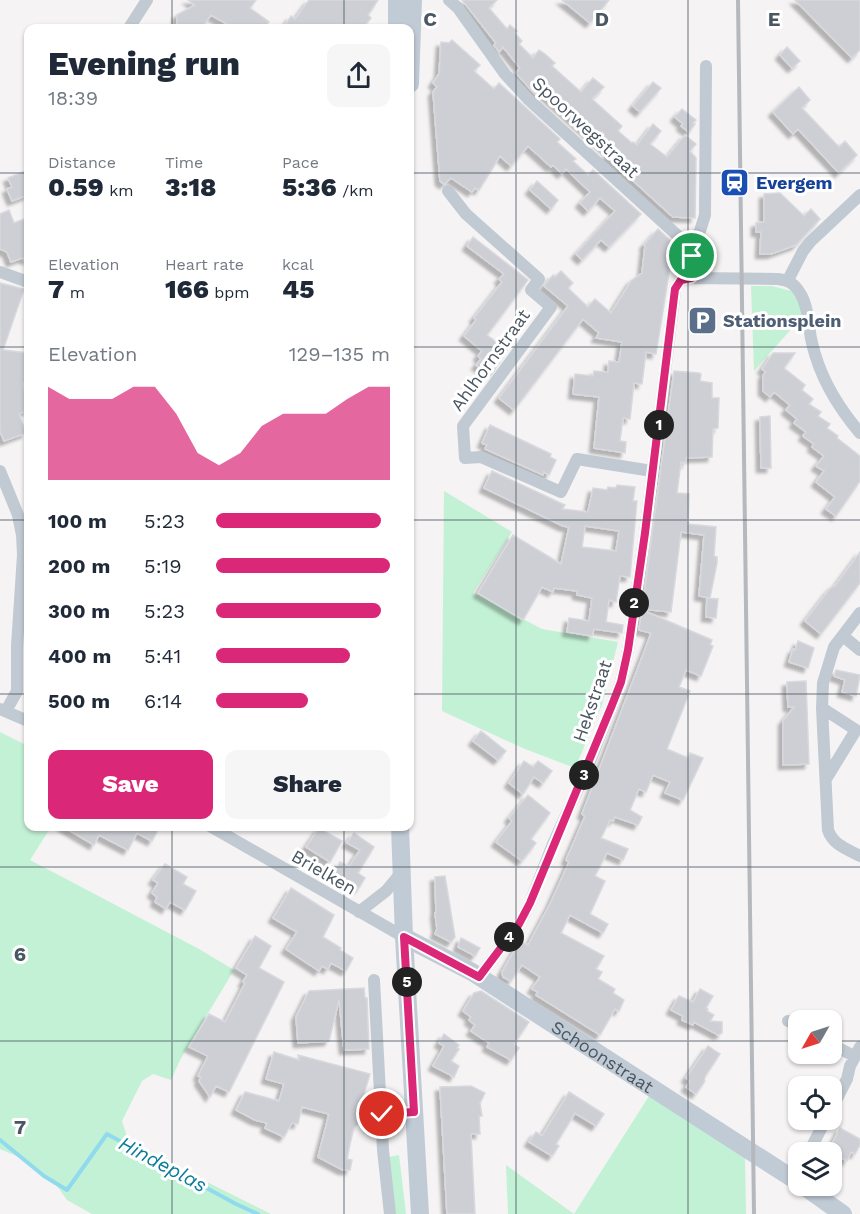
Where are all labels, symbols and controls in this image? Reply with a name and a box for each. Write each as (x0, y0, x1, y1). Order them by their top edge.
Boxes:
text: C (423, 7, 437, 31)
text: D (595, 7, 609, 31)
text: E (768, 7, 780, 31)
text: Evening run (48, 44, 240, 83)
button: share (327, 44, 390, 107)
street label: Spoorwegstraat (528, 72, 644, 182)
text: 18:39 (48, 86, 98, 110)
text: Distance (48, 153, 116, 172)
text: Time (165, 153, 203, 172)
text: Pace (282, 153, 319, 172)
station icon: Evergem (719, 166, 751, 198)
text: 0.59 (48, 172, 104, 202)
text: 3:18 (165, 172, 216, 202)
text: 5:36 (282, 172, 337, 202)
place label: Evergem (756, 172, 833, 193)
text: km (104, 181, 134, 200)
text: /km (337, 181, 373, 200)
pin (666, 230, 717, 281)
icon: arrive (675, 239, 708, 272)
text: Elevation (48, 255, 119, 274)
text: Heart rate (165, 255, 244, 274)
text: kcal (282, 255, 314, 274)
text: 7 (48, 274, 64, 304)
text: 166 (165, 274, 209, 304)
text: 45 (282, 274, 314, 304)
text: m (64, 283, 85, 302)
text: bpm (209, 283, 250, 302)
parking icon: Stationsplein (686, 304, 718, 336)
street label: Ahlhornstraat (446, 305, 534, 415)
place label: Stationsplein (723, 310, 841, 331)
text: Elevation (48, 342, 137, 366)
text: 129–135 m (289, 342, 390, 366)
pin: 1 (644, 410, 674, 440)
text: 1 (656, 415, 662, 434)
text: 100 m (48, 509, 107, 533)
text: 5:23 (144, 509, 185, 533)
text: 200 m (48, 554, 110, 578)
text: 5:19 (144, 554, 182, 578)
pin: 2 (619, 588, 649, 618)
text: 2 (629, 593, 639, 612)
text: 300 m (48, 599, 110, 623)
text: 5:23 (144, 599, 185, 623)
text: 400 m (48, 644, 111, 668)
text: 5:41 (144, 644, 181, 668)
street label: Hekstraat (568, 657, 616, 745)
text: 500 m (48, 689, 110, 713)
text: 6:14 (144, 689, 182, 713)
button: Save (48, 750, 213, 819)
button: Share (225, 750, 390, 819)
pin: 3 (569, 760, 599, 790)
text: 3 (579, 765, 589, 784)
street label: Brielken (288, 845, 360, 899)
pin: 4 (494, 922, 524, 952)
text: 4 (504, 927, 514, 946)
text: 6 (14, 942, 26, 966)
pin: 5 (392, 967, 422, 997)
text: 5 (402, 972, 412, 991)
north arrow (788, 1010, 842, 1064)
map controls (788, 1010, 842, 1196)
street label: Schoonstraat (548, 1016, 658, 1097)
button: locate (788, 1076, 842, 1130)
pin (356, 1088, 407, 1139)
icon: check (365, 1097, 398, 1130)
text: 7 (14, 1115, 26, 1139)
water label: Hindeplas (115, 1131, 211, 1197)
button: layers (788, 1142, 842, 1196)

